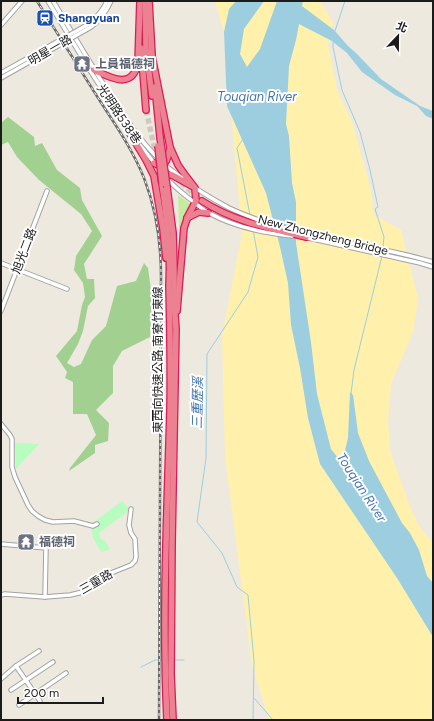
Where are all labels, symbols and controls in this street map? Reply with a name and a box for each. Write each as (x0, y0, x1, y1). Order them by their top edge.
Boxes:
station icon: Shangyuan (35, 8, 55, 28)
place label: Shangyuan (58, 11, 120, 25)
north arrow (378, 16, 418, 56)
text: 北 (394, 19, 409, 35)
street label: 明星一路 (26, 32, 74, 68)
temple icon: 上員福德祠 (72, 54, 92, 74)
place label: 上員福德祠 (95, 57, 155, 71)
street label: 光明路538巷 (94, 82, 144, 146)
water label: Touqian River (217, 89, 297, 104)
street label: New Zhongzheng Bridge (256, 212, 390, 258)
street label: 旭光二路 (9, 226, 39, 276)
street label: 東西向快速公路 南寮竹東線 (151, 287, 165, 433)
water label: 三重歷溪 (190, 375, 205, 429)
water label: Touqian River (334, 450, 390, 525)
temple icon: 福德祠 (16, 532, 36, 552)
place label: 福德祠 (39, 535, 75, 549)
street label: 三重路 (77, 567, 115, 597)
scale bar (18, 679, 103, 705)
text: 200 m (24, 686, 59, 700)

